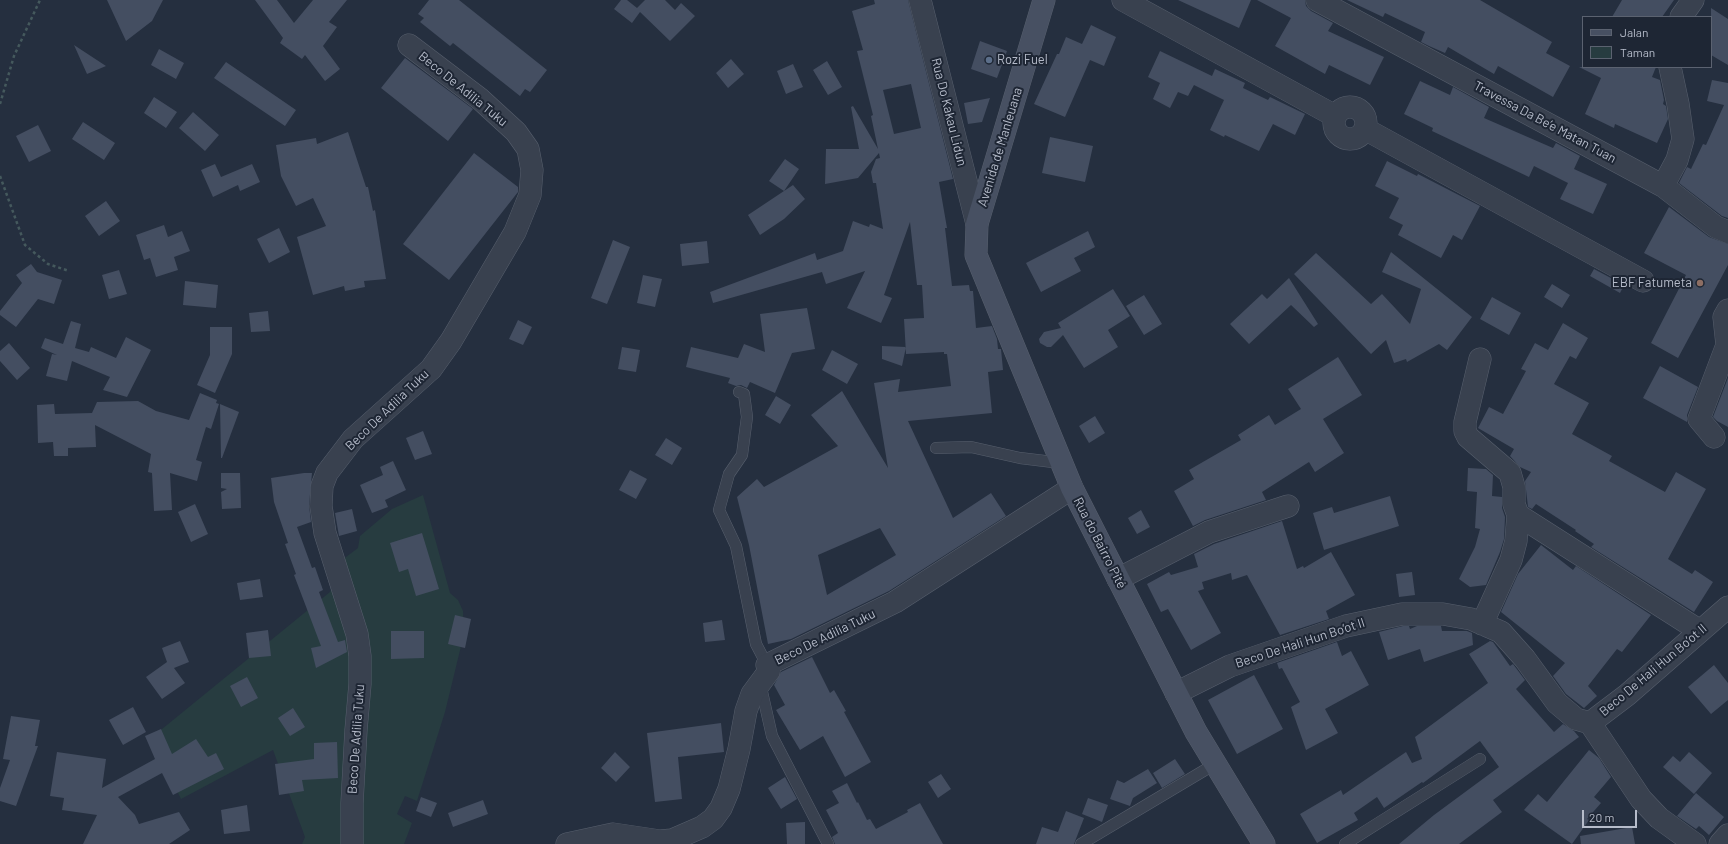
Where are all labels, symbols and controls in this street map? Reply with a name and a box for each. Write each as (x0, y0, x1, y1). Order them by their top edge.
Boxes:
legend (1582, 16, 1712, 68)
text: Jalan (1620, 25, 1648, 39)
text: Taman (1620, 45, 1655, 59)
street label: Beco De Adilia Tuku (415, 48, 511, 130)
place label: Rozi Fuel (997, 52, 1048, 68)
marker: Rozi Fuel (984, 55, 994, 65)
street label: Rua Do Kakau Lidun (928, 56, 970, 168)
street label: Travessa Da Be’e Matan Tuan (1471, 78, 1619, 166)
street label: Avenida de Manleuana (974, 86, 1026, 208)
place label: EBF Fatumeta (1612, 275, 1692, 291)
marker: EBF Fatumeta (1695, 278, 1705, 288)
street label: Beco De Adilia Tuku (342, 366, 432, 454)
street label: Rua do Bairro Pité (1070, 495, 1130, 591)
street label: Beco De Adilia Tuku (772, 606, 878, 668)
street label: Beco De Hali Hun Bo’ot II (1233, 615, 1367, 671)
street label: Beco De Hali Hun Bo’ot II (1596, 621, 1710, 719)
street label: Beco De Adilia Tuku (344, 684, 368, 794)
scale bar (1584, 802, 1639, 828)
text: 20 m (1589, 810, 1615, 824)

